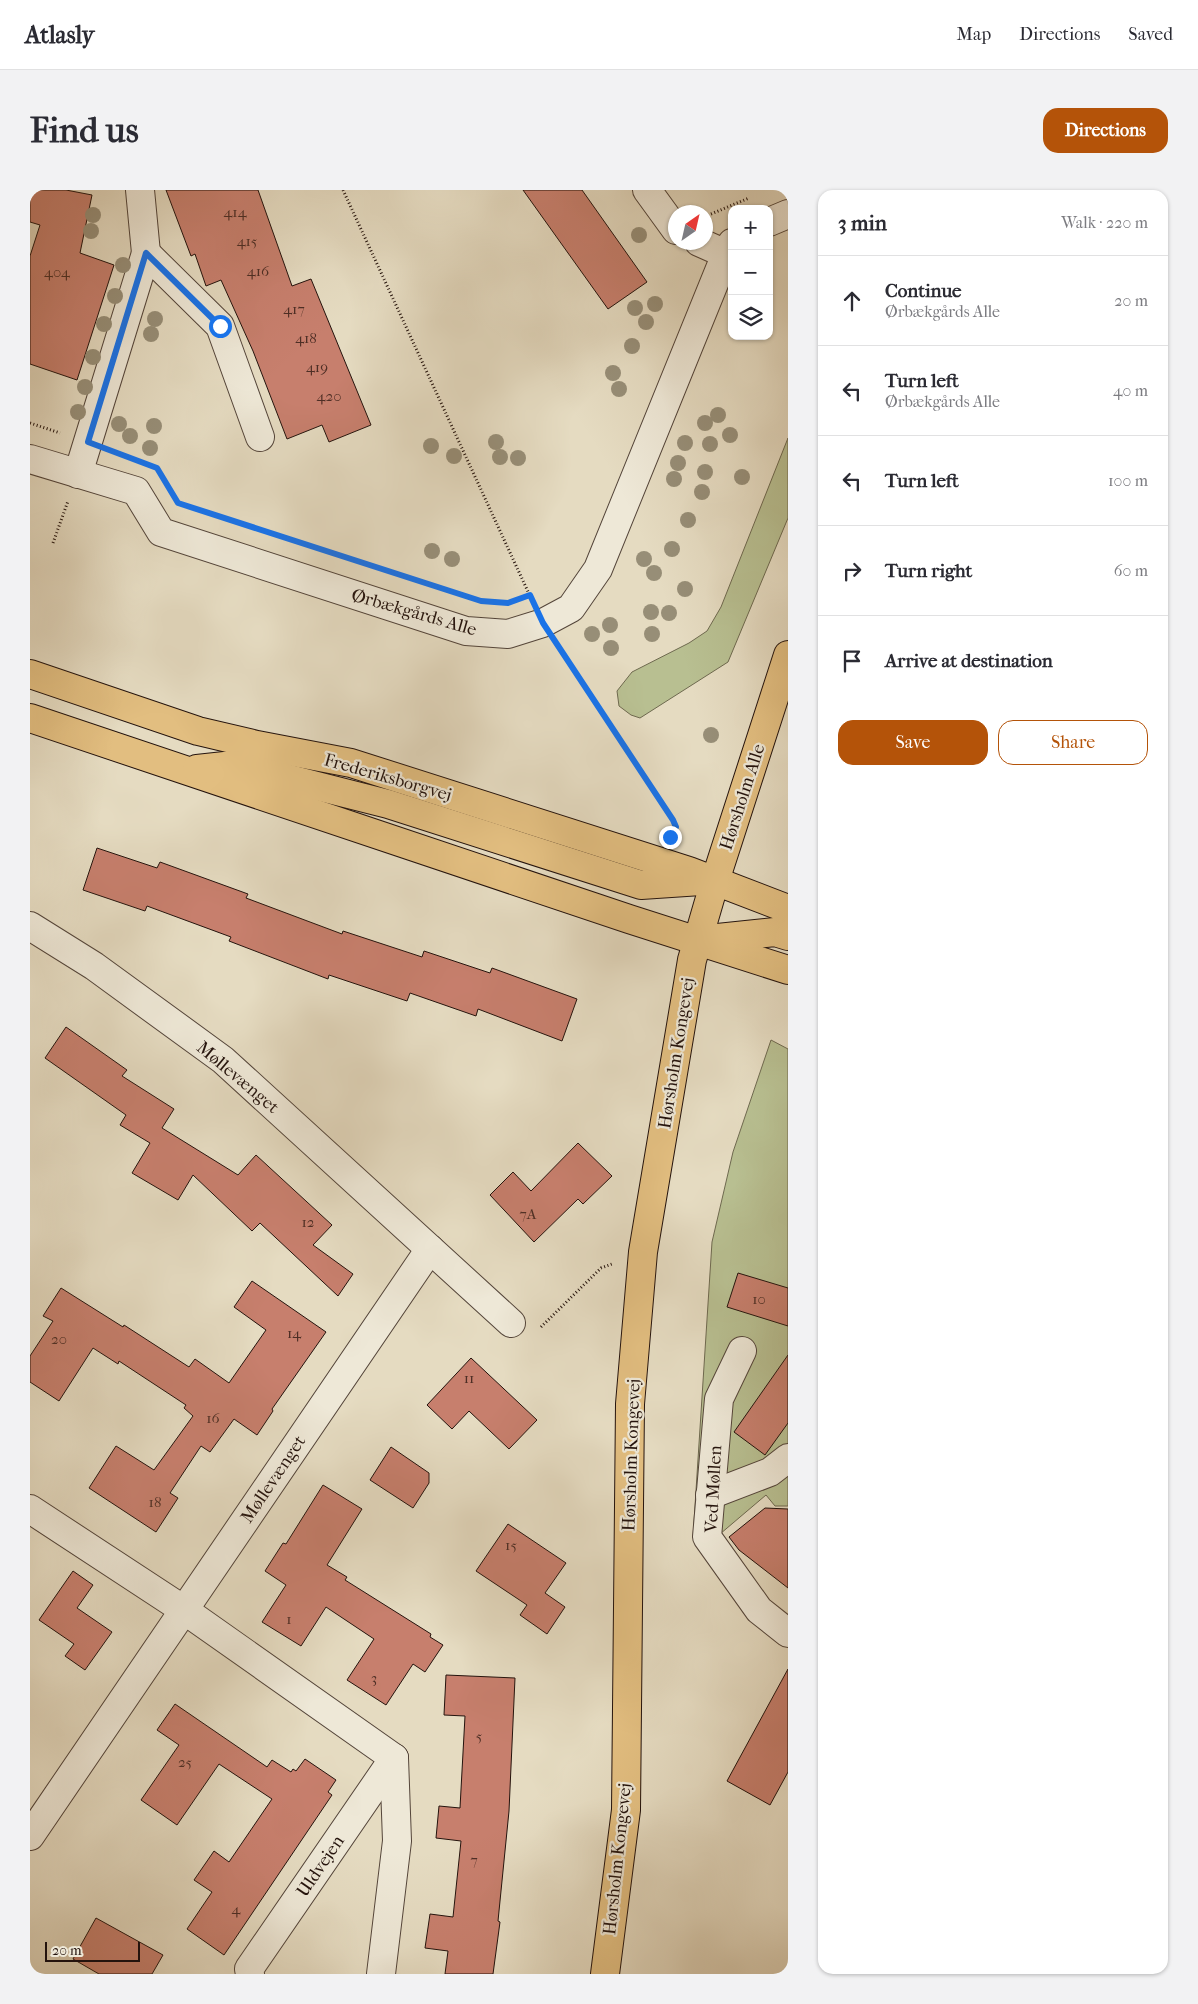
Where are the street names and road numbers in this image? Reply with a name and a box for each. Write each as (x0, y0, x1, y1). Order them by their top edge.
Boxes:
street label: Ørbækgårds Alle (349, 585, 479, 640)
street label: Hørsholm Alle (715, 741, 770, 853)
street label: Frederiksborgvej (322, 749, 454, 806)
street label: Hørsholm Kongevej (654, 976, 699, 1130)
street label: Møllevænget (192, 1037, 284, 1118)
street label: Hørsholm Kongevej (618, 1378, 645, 1532)
street label: Møllevænget (236, 1431, 311, 1527)
street label: Ved Møllen (701, 1444, 726, 1534)
street label: Hørsholm Kongevej (599, 1782, 636, 1936)
street label: Uldvejen (292, 1831, 349, 1901)

